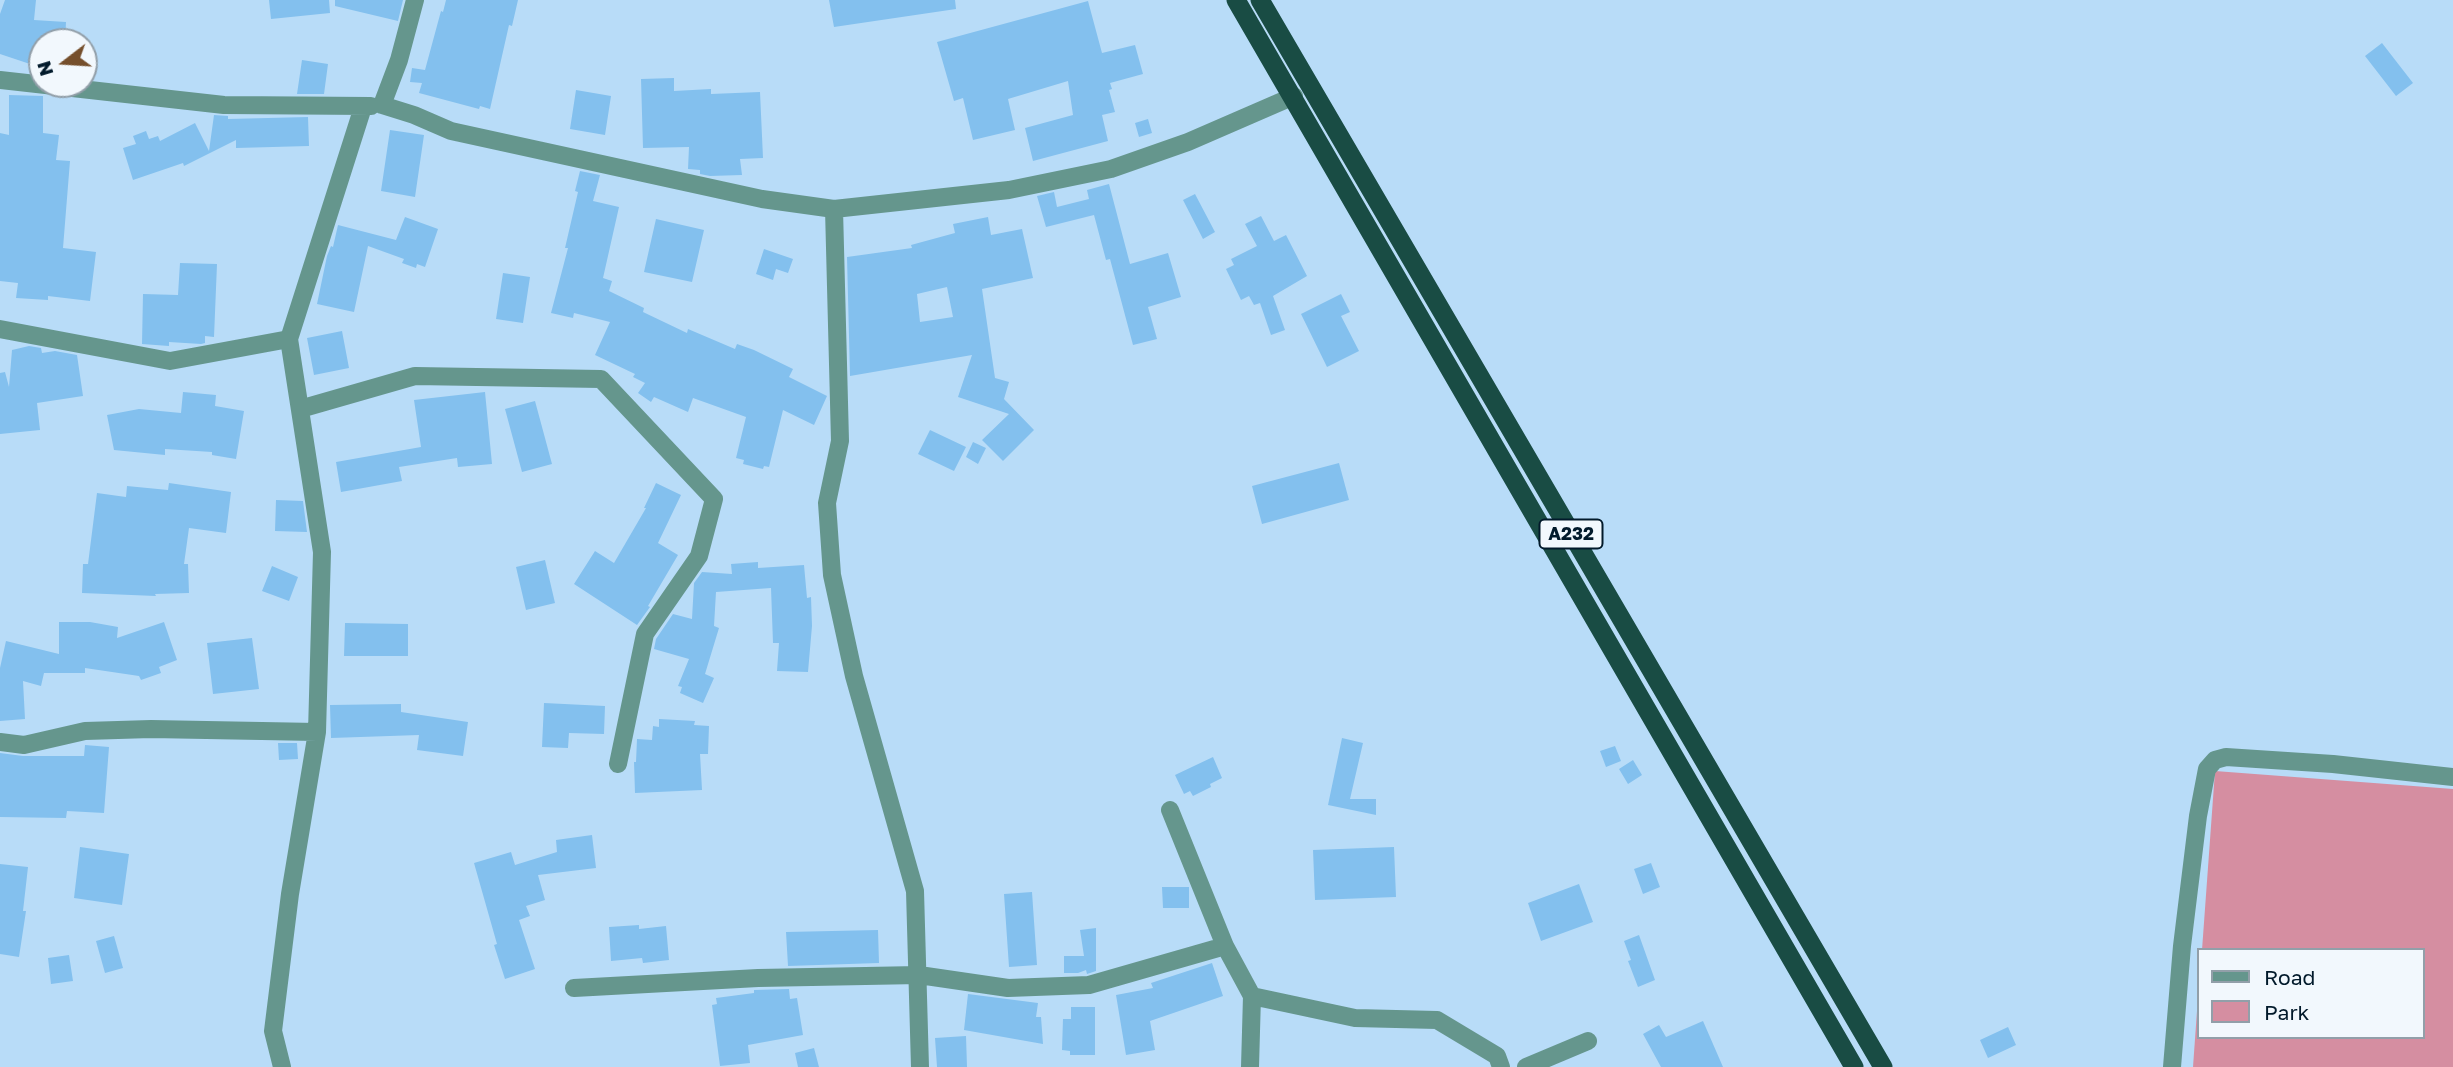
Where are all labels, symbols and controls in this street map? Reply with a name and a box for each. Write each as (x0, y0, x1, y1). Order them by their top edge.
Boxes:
north arrow (28, 28, 98, 98)
text: N (31, 58, 57, 79)
road number: A232 (1540, 520, 1602, 548)
legend (2198, 948, 2425, 1039)
text: Road (2264, 964, 2315, 990)
text: Park (2264, 999, 2309, 1025)

